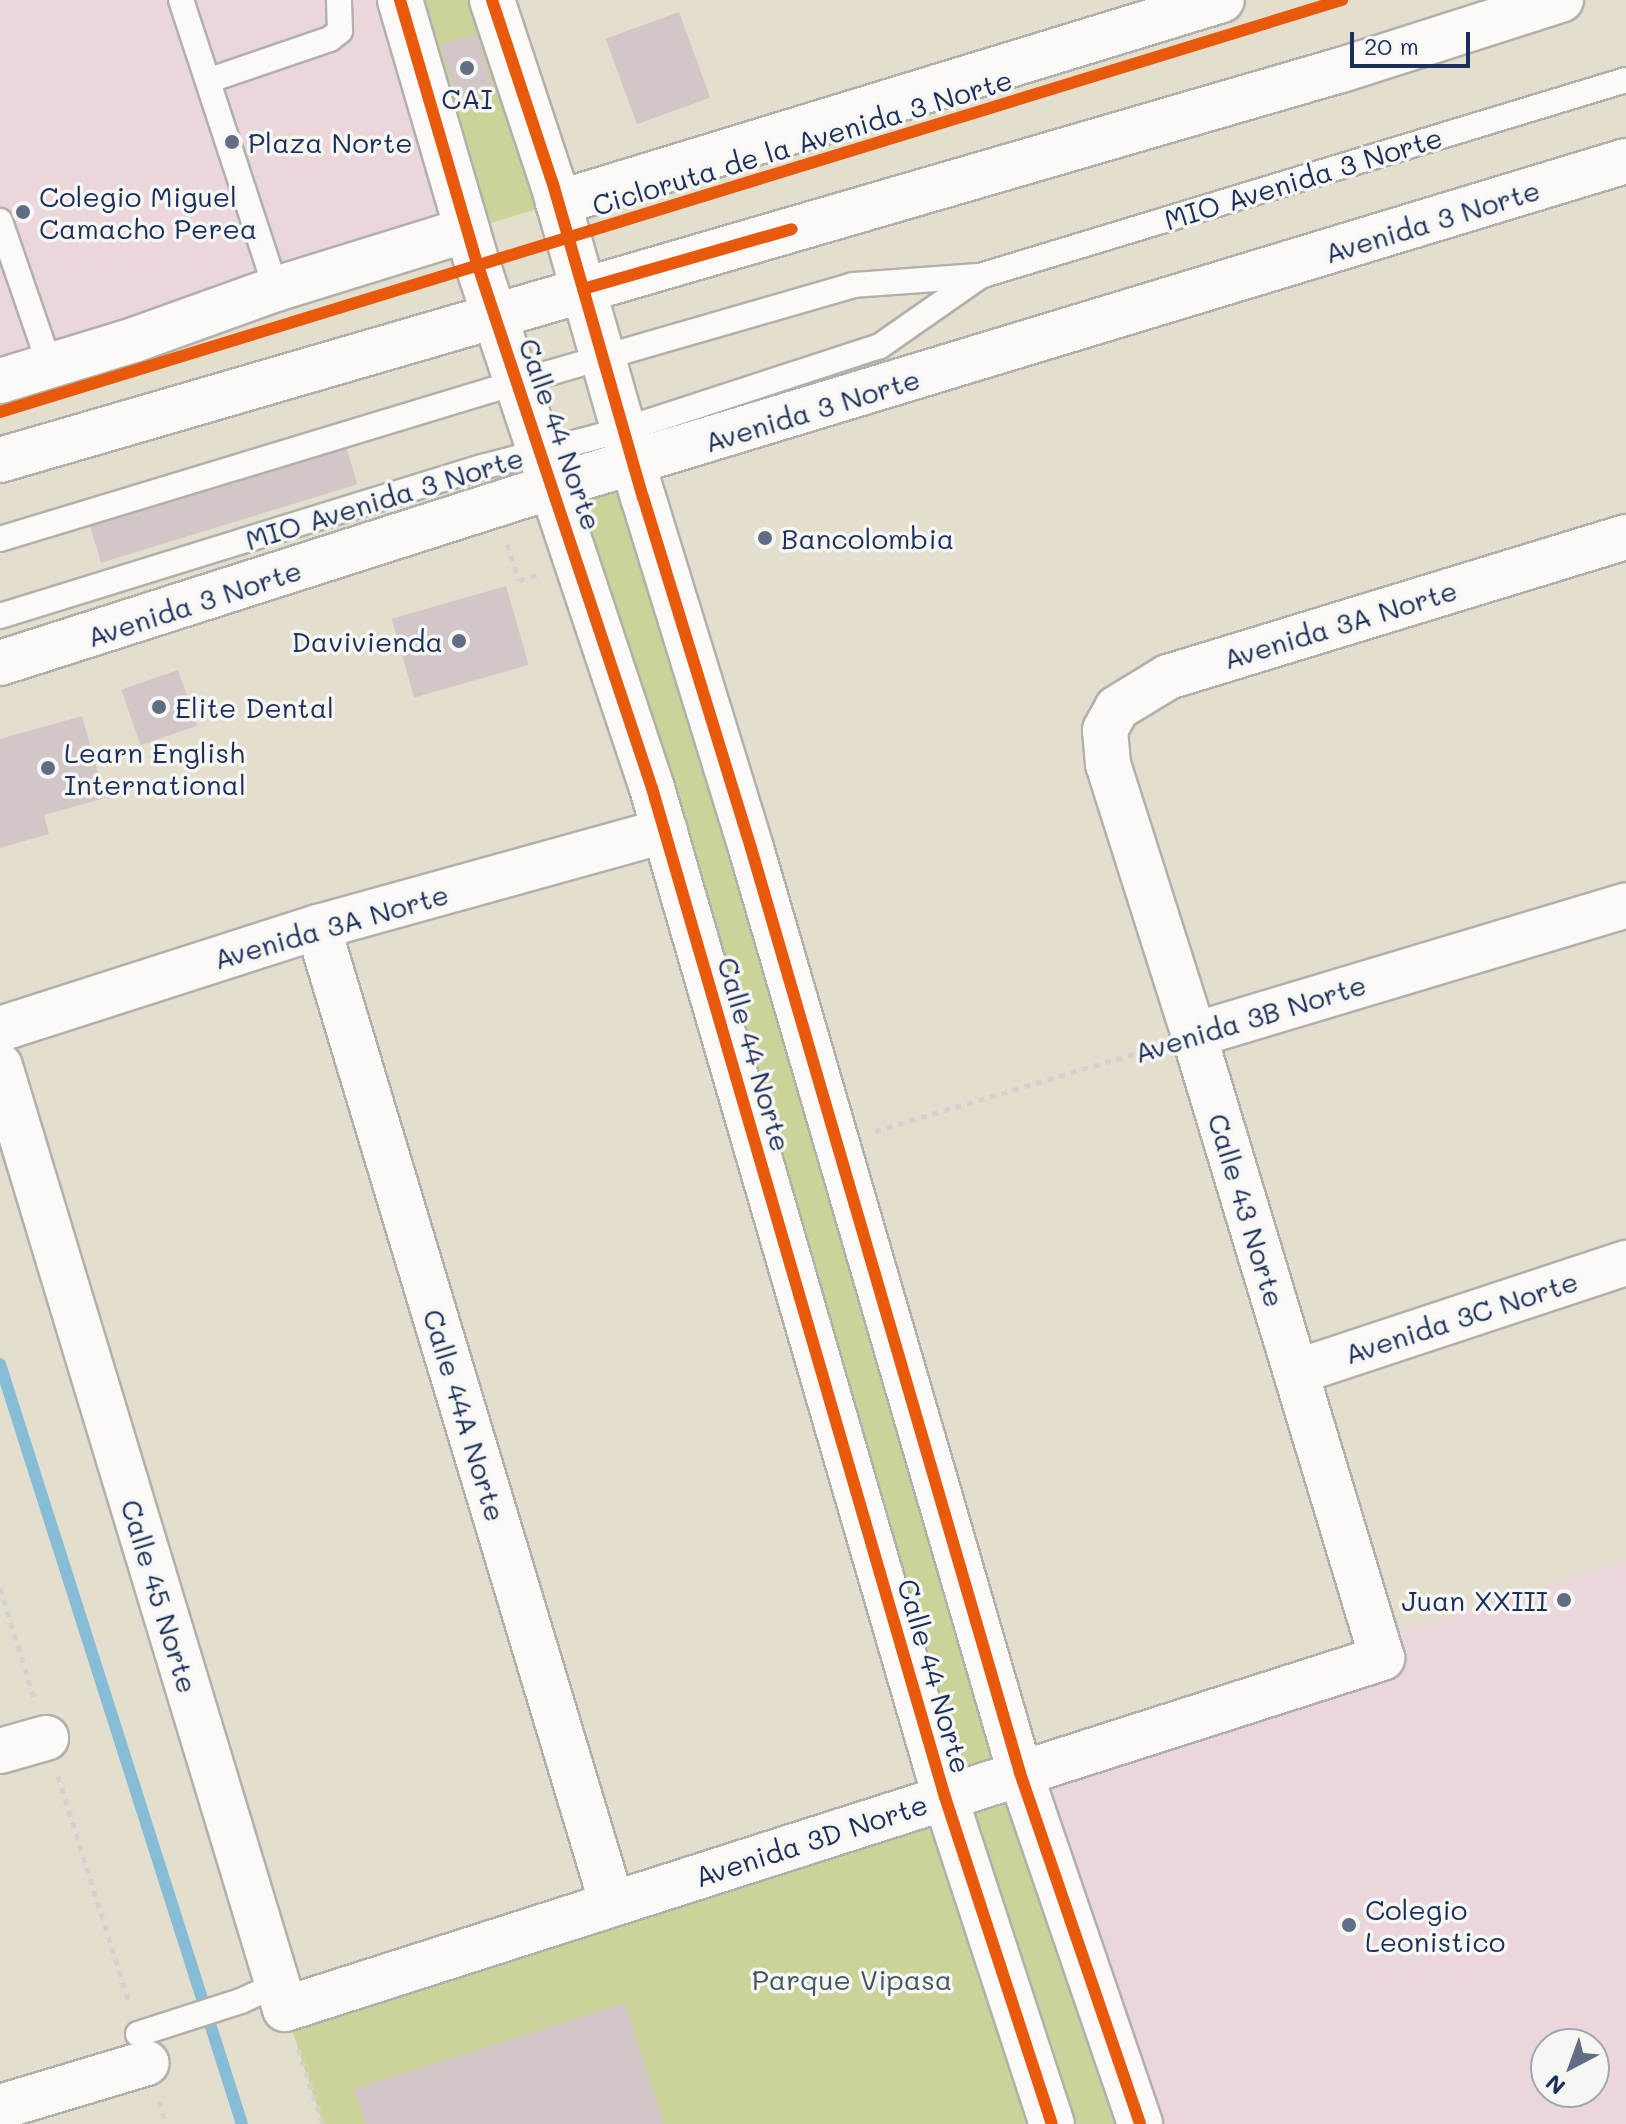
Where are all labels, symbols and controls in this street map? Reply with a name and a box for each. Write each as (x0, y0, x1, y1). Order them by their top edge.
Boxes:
scale bar (1354, 16, 1474, 66)
text: 20 m (1364, 30, 1419, 61)
marker: CAI (458, 59, 476, 77)
street label: Cicloruta de la Avenida 3 Norte (588, 62, 1016, 222)
place label: CAI (441, 81, 493, 115)
street label: MIO Avenida 3 Norte (1160, 120, 1446, 236)
place label: Plaza Norte (248, 125, 413, 159)
marker: Plaza Norte (223, 133, 241, 151)
street label: Avenida 3 Norte (1320, 172, 1544, 270)
place label: Colegio Miguel Camacho Perea (39, 179, 257, 245)
marker: Colegio Miguel Camacho Perea (14, 203, 32, 221)
street label: Calle 44 Norte (512, 334, 610, 534)
street label: Avenida 3 Norte (700, 361, 924, 459)
street label: MIO Avenida 3 Norte (241, 440, 527, 556)
place label: Bancolombia (781, 521, 954, 555)
marker: Bancolombia (756, 529, 774, 547)
street label: Avenida 3 Norte (83, 553, 305, 653)
street label: Avenida 3A Norte (1219, 572, 1461, 676)
place label: Davivienda (292, 624, 443, 658)
marker: Davivienda (450, 632, 468, 650)
place label: Elite Dental (175, 690, 334, 724)
marker: Elite Dental (150, 698, 168, 716)
place label: Learn English International (64, 735, 246, 801)
marker: Learn English International (39, 759, 57, 777)
street label: Avenida 3A Norte (210, 876, 452, 976)
street label: Calle 44 Norte (711, 953, 799, 1155)
street label: Avenida 3B Norte (1130, 967, 1370, 1069)
street label: Calle 43 Norte (1202, 1109, 1292, 1311)
street label: Avenida 3C Norte (1340, 1263, 1582, 1371)
street label: Calle 44A Norte (417, 1305, 513, 1525)
street label: Calle 45 Norte (115, 1495, 205, 1697)
street label: Calle 44 Norte (891, 1575, 979, 1777)
place label: Juan XXIII (1401, 1583, 1548, 1617)
marker: Juan XXIII (1555, 1591, 1573, 1609)
street label: Avenida 3D Norte (690, 1787, 932, 1893)
place label: Colegio Leonistico (1365, 1892, 1505, 1958)
marker: Colegio Leonistico (1340, 1916, 1358, 1934)
park label: Parque Vipasa (752, 1962, 952, 1996)
north arrow (1530, 2028, 1610, 2108)
text: N (1539, 2069, 1571, 2101)

